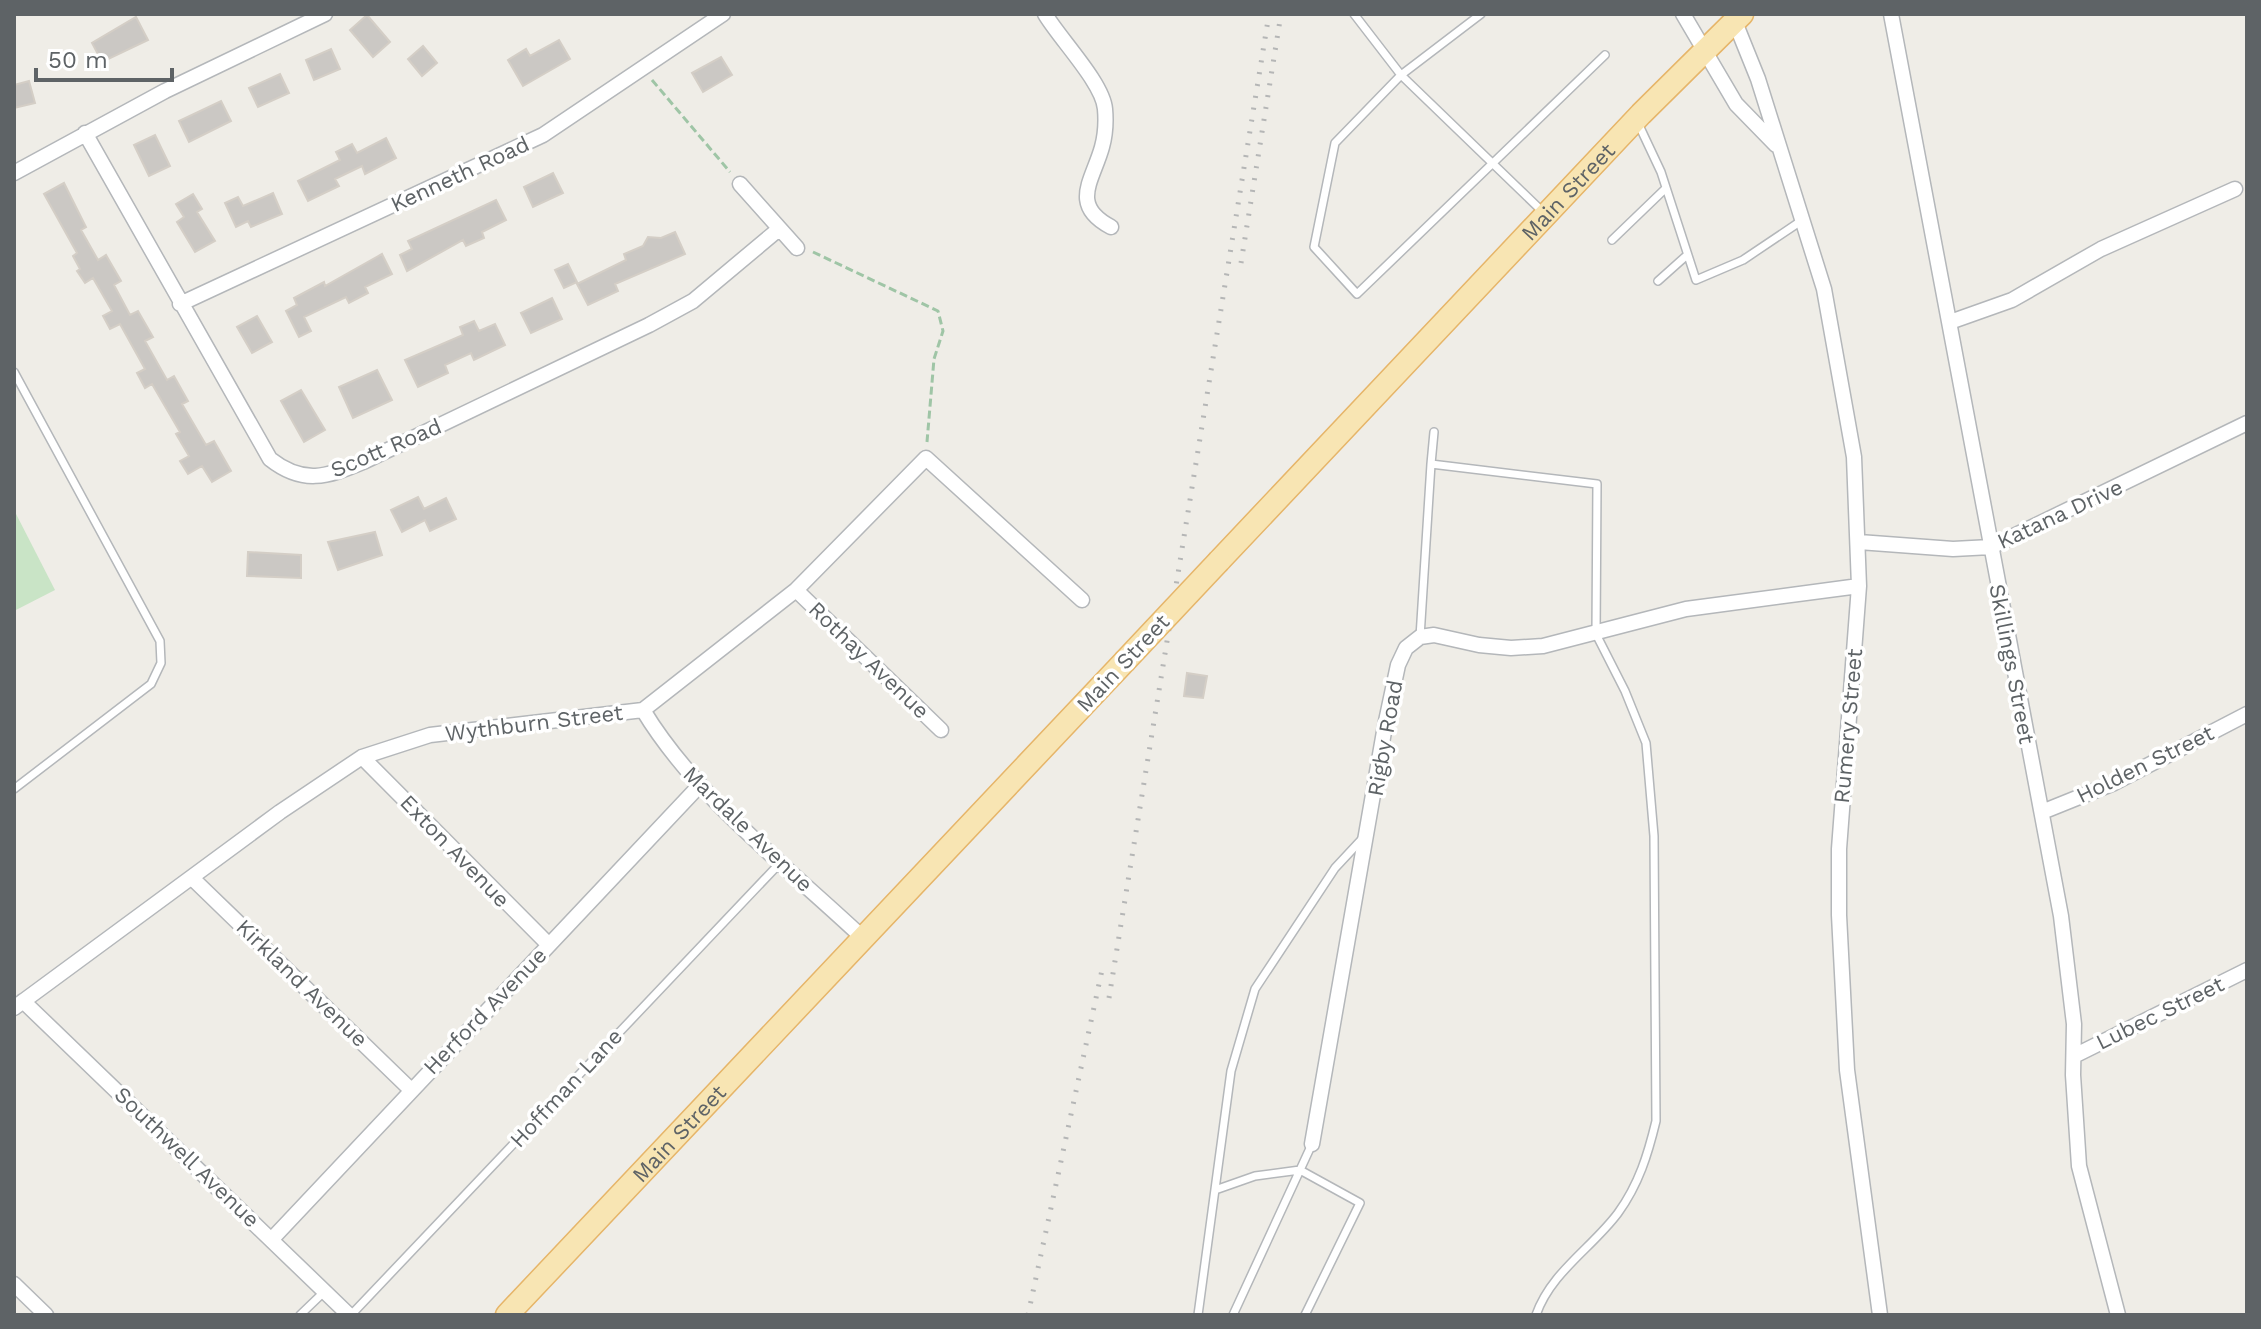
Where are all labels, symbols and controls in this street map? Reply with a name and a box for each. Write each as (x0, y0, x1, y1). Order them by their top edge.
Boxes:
scale bar (36, 32, 172, 82)
text: 50 m (48, 46, 108, 74)
street label: Kenneth Road (387, 131, 533, 217)
street label: Main Street (1516, 138, 1620, 245)
street label: Scott Road (327, 414, 445, 482)
street label: Katana Drive (1993, 474, 2127, 554)
street label: Skillings Street (1984, 582, 2040, 746)
street label: Rothay Avenue (804, 596, 934, 724)
street label: Main Street (1071, 609, 1175, 717)
street label: Rumery Street (1829, 648, 1867, 804)
street label: Rigby Road (1362, 678, 1408, 798)
street label: Wythburn Street (444, 700, 624, 746)
street label: Holden Street (2072, 720, 2218, 808)
street label: Mardale Avenue (678, 761, 818, 897)
street label: Exton Avenue (395, 790, 515, 912)
street label: Kirkland Avenue (231, 914, 373, 1052)
street label: Herford Avenue (418, 943, 552, 1079)
street label: Lubec Street (2092, 971, 2228, 1055)
street label: Hoffman Lane (505, 1024, 627, 1152)
street label: Main Street (627, 1080, 730, 1187)
street label: Southwell Avenue (109, 1082, 265, 1232)

